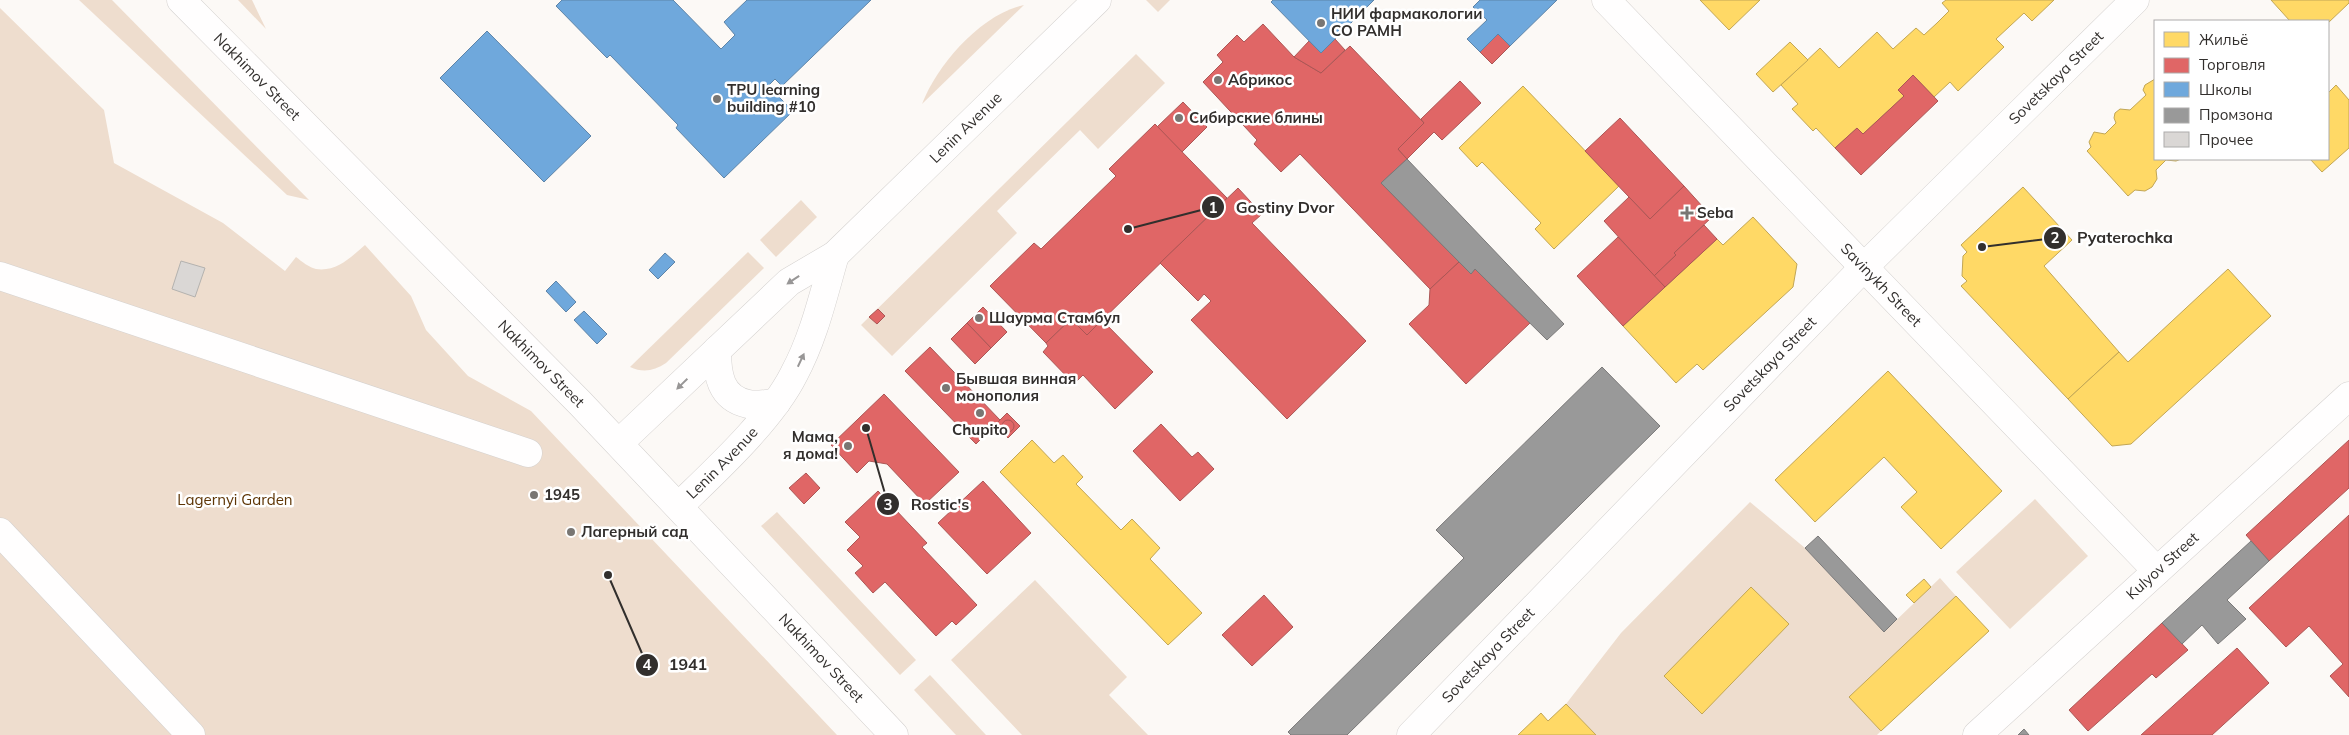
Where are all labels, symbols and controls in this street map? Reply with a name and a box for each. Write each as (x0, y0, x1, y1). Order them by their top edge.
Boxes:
place label: НИИ фармакологии СО РАМН (1331, 4, 1482, 40)
marker: НИИ фармакологии СО РАМН (1315, 17, 1327, 29)
legend (2154, 20, 2329, 160)
street label: Sovetskaya Street (2004, 27, 2107, 128)
street label: Nakhimov Street (210, 29, 305, 124)
text: Жильё (2199, 30, 2248, 49)
text: Торговля (2199, 55, 2266, 74)
place label: Абрикос (1228, 70, 1292, 89)
marker: Абрикос (1212, 74, 1224, 86)
place label: TPU learning building #10 (727, 80, 820, 116)
text: Школы (2199, 80, 2252, 99)
street label: Lenin Avenue (925, 88, 1006, 167)
marker: TPU learning building #10 (711, 93, 723, 105)
text: Промзона (2199, 105, 2273, 124)
place label: Сибирские блины (1189, 108, 1323, 127)
marker: Сибирские блины (1173, 112, 1185, 124)
text: Прочее (2199, 130, 2253, 149)
callout: Gostiny Dvor (1200, 192, 1344, 223)
text: Gostiny Dvor (1236, 197, 1335, 217)
text: 1 (1208, 198, 1218, 217)
place label: Seba (1697, 203, 1734, 222)
marker: Seba (1681, 207, 1693, 219)
callout: Pyaterochka (2042, 222, 2183, 253)
text: Pyaterochka (2077, 227, 2173, 247)
text: 2 (2050, 228, 2060, 247)
street label: Savinykh Street (1837, 239, 1926, 330)
one-way arrow (786, 276, 800, 285)
place label: Шаурма Стамбул (989, 308, 1120, 327)
marker: Шаурма Стамбул (973, 312, 985, 324)
street label: Sovetskaya Street (1719, 312, 1820, 416)
street label: Nakhimov Street (494, 316, 589, 411)
one-way arrow (796, 353, 805, 368)
place label: Бывшая винная монополия (956, 369, 1076, 405)
one-way arrow (676, 378, 688, 390)
marker: Бывшая винная монополия (940, 382, 952, 394)
marker: Chupito (974, 407, 986, 419)
place label: Chupito (952, 420, 1008, 439)
street label: Lenin Avenue (682, 423, 762, 503)
place label: Мама, я дома! (783, 427, 838, 463)
marker: Мама, я дома! (842, 440, 854, 452)
place label: 1945 (544, 485, 580, 504)
marker: 1945 (528, 489, 540, 501)
callout: Rostic's (875, 489, 979, 520)
park label: Lagernyi Garden (177, 490, 293, 509)
text: Rostic's (911, 494, 969, 514)
text: 3 (883, 495, 893, 514)
place label: Лагерный сад (581, 522, 689, 541)
marker: Лагерный сад (565, 526, 577, 538)
street label: Kulyov Street (2122, 528, 2202, 603)
street label: Sovetskaya Street (1437, 603, 1538, 707)
street label: Nakhimov Street (775, 609, 868, 706)
callout: 1941 (634, 649, 718, 680)
text: 1941 (669, 654, 707, 674)
text: 4 (642, 655, 652, 674)

